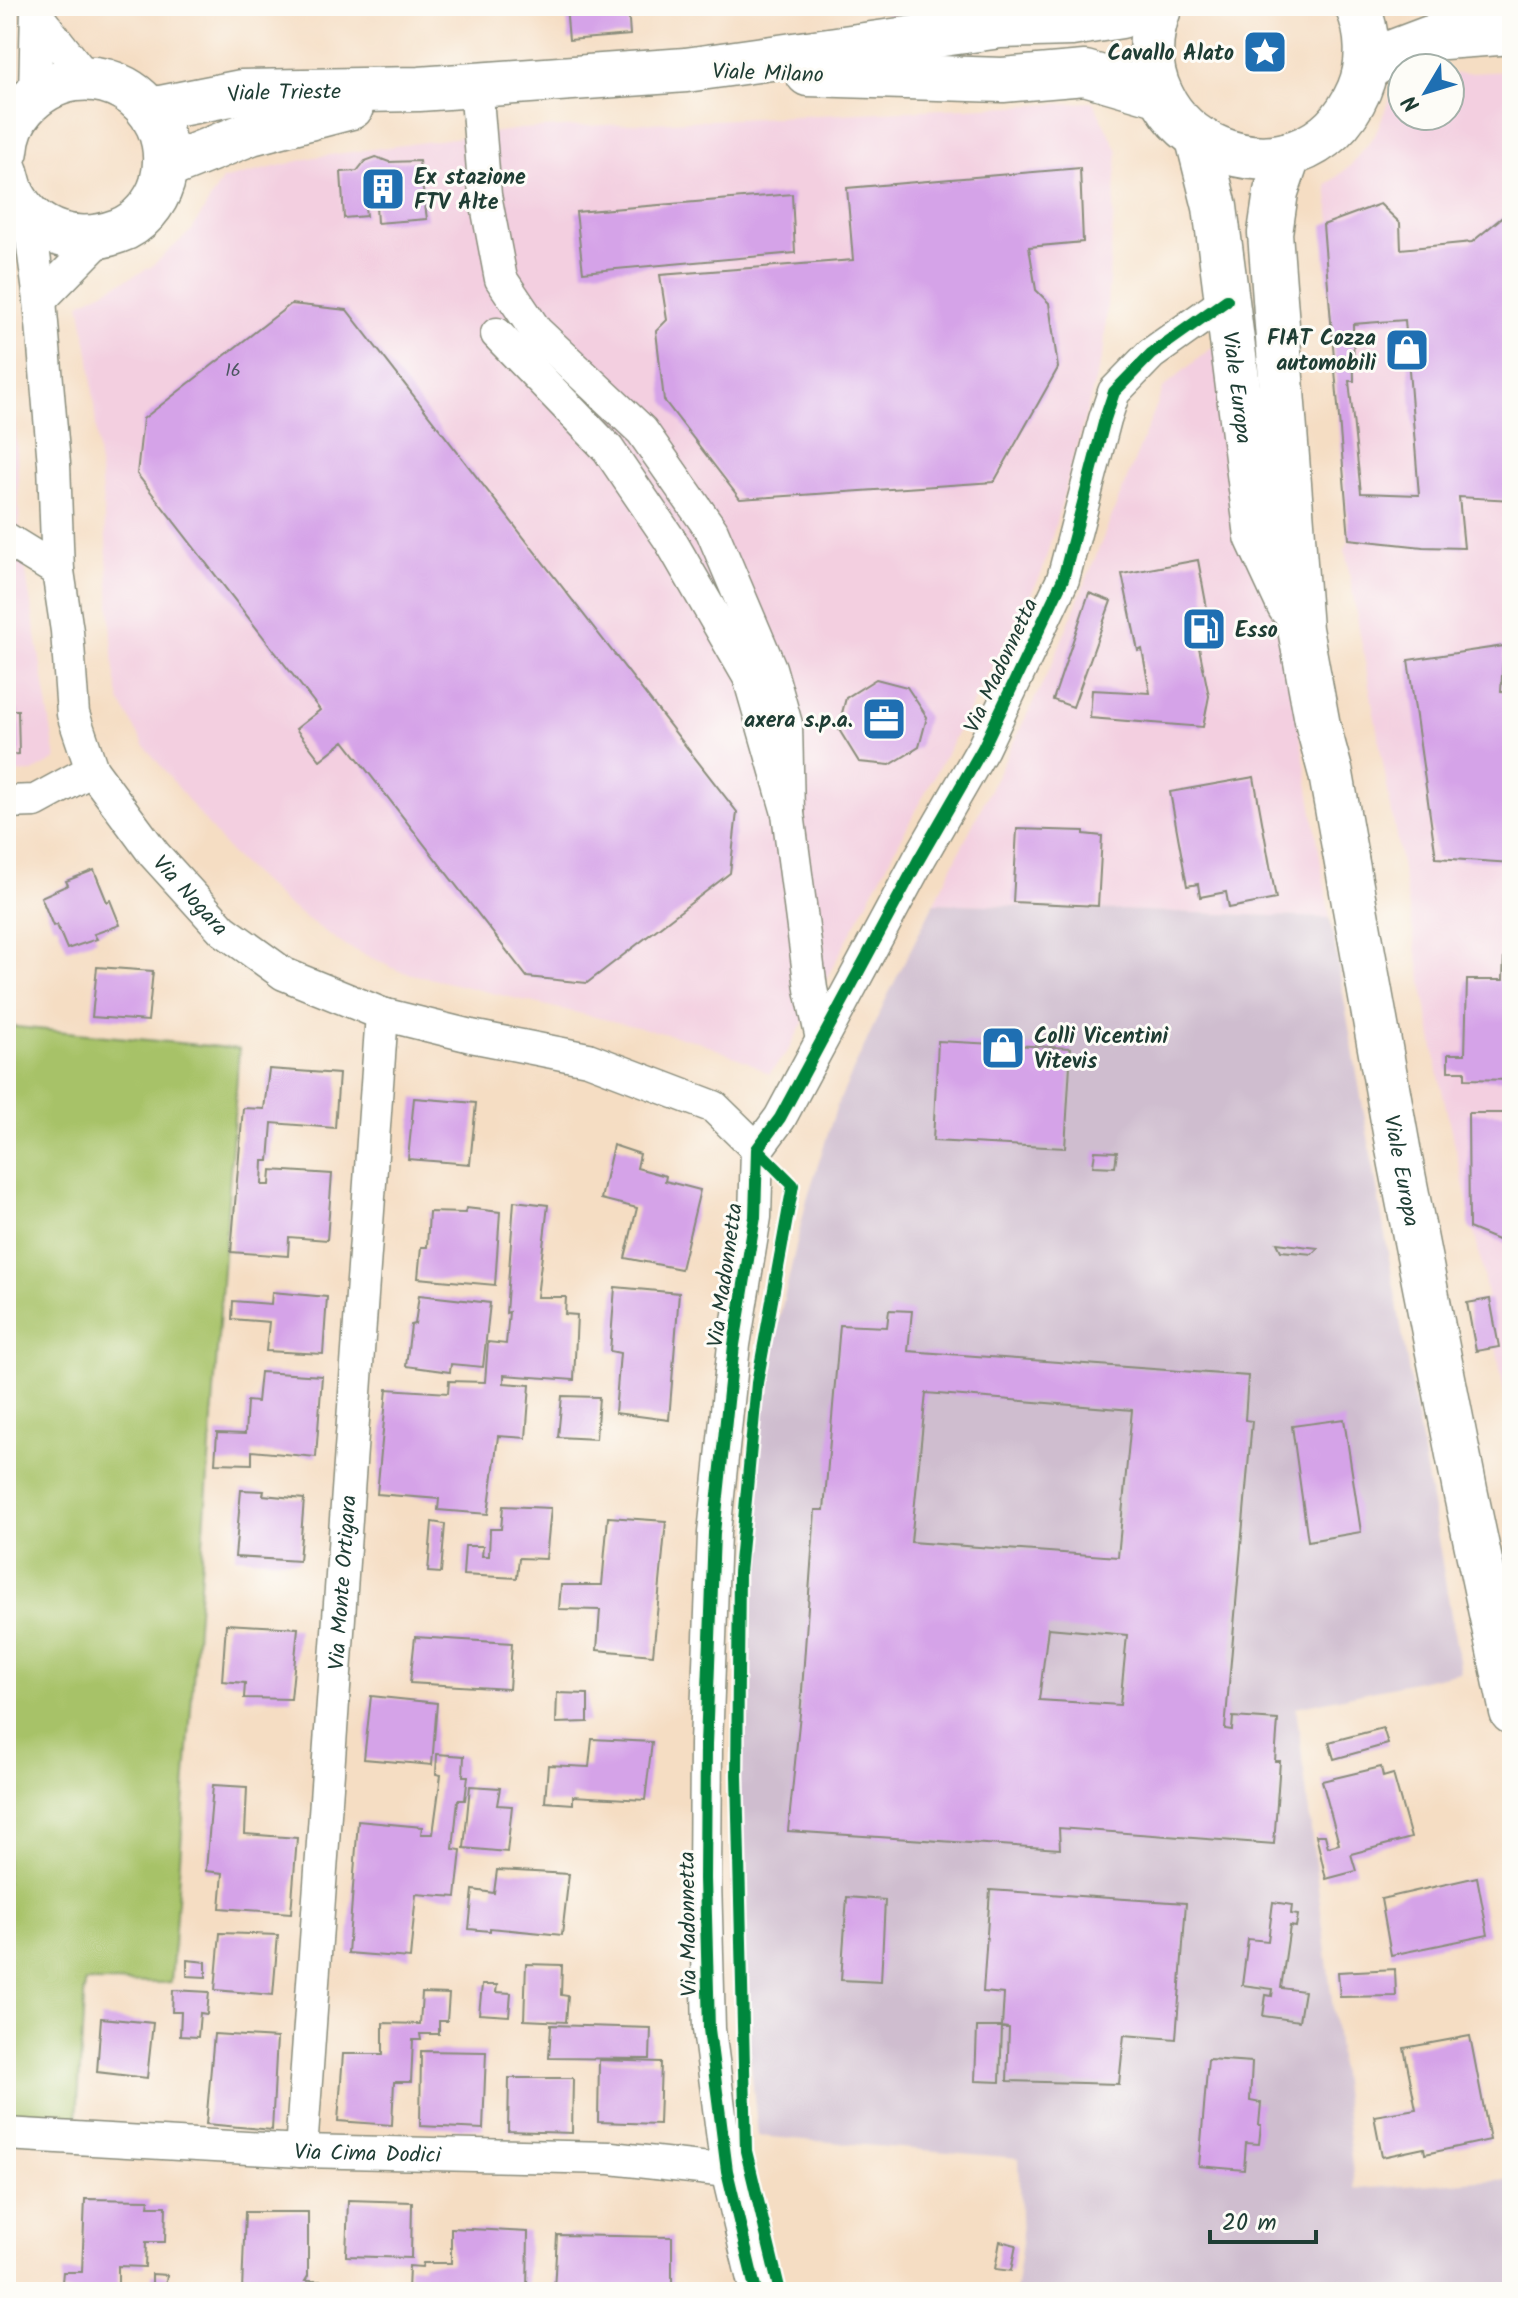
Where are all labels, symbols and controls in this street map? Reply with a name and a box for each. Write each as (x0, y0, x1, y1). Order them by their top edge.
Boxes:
place icon: Cavallo Alato (1241, 28, 1289, 76)
place label: Cavallo Alato (1108, 37, 1234, 72)
north arrow (1386, 52, 1466, 132)
street label: Viale Milano (712, 55, 824, 94)
street label: Viale Trieste (225, 75, 341, 114)
text: N (1394, 86, 1430, 119)
place label: Ex stazione FTV Alte (414, 161, 526, 221)
building icon: Ex stazione FTV Alte (359, 165, 407, 213)
place label: FIAT Cozza automobili (1267, 322, 1377, 382)
shop icon: FIAT Cozza automobili (1383, 326, 1431, 374)
street label: Viale Europa (1211, 329, 1260, 446)
house number: 16 (225, 357, 241, 386)
street label: Via Madonnetta (956, 593, 1049, 739)
fuel station icon: Esso (1180, 605, 1228, 653)
place label: Esso (1235, 614, 1278, 649)
office icon: axera s.p.a. (860, 695, 908, 743)
place label: axera s.p.a. (744, 704, 853, 739)
street label: Via Nogara (143, 848, 236, 945)
place label: Colli Vicentini Vitevis (1034, 1020, 1169, 1080)
shop icon: Colli Vicentini Vitevis (979, 1024, 1027, 1072)
street label: Viale Europa (1372, 1112, 1428, 1230)
street label: Via Madonnetta (699, 1201, 754, 1350)
street label: Via Monte Ortigara (320, 1494, 368, 1671)
street label: Via Madonnetta (671, 1851, 708, 1997)
street label: Via Cima Dodici (293, 2136, 442, 2174)
scale bar (1210, 2194, 1316, 2244)
text: 20 m (1222, 2204, 1277, 2243)

